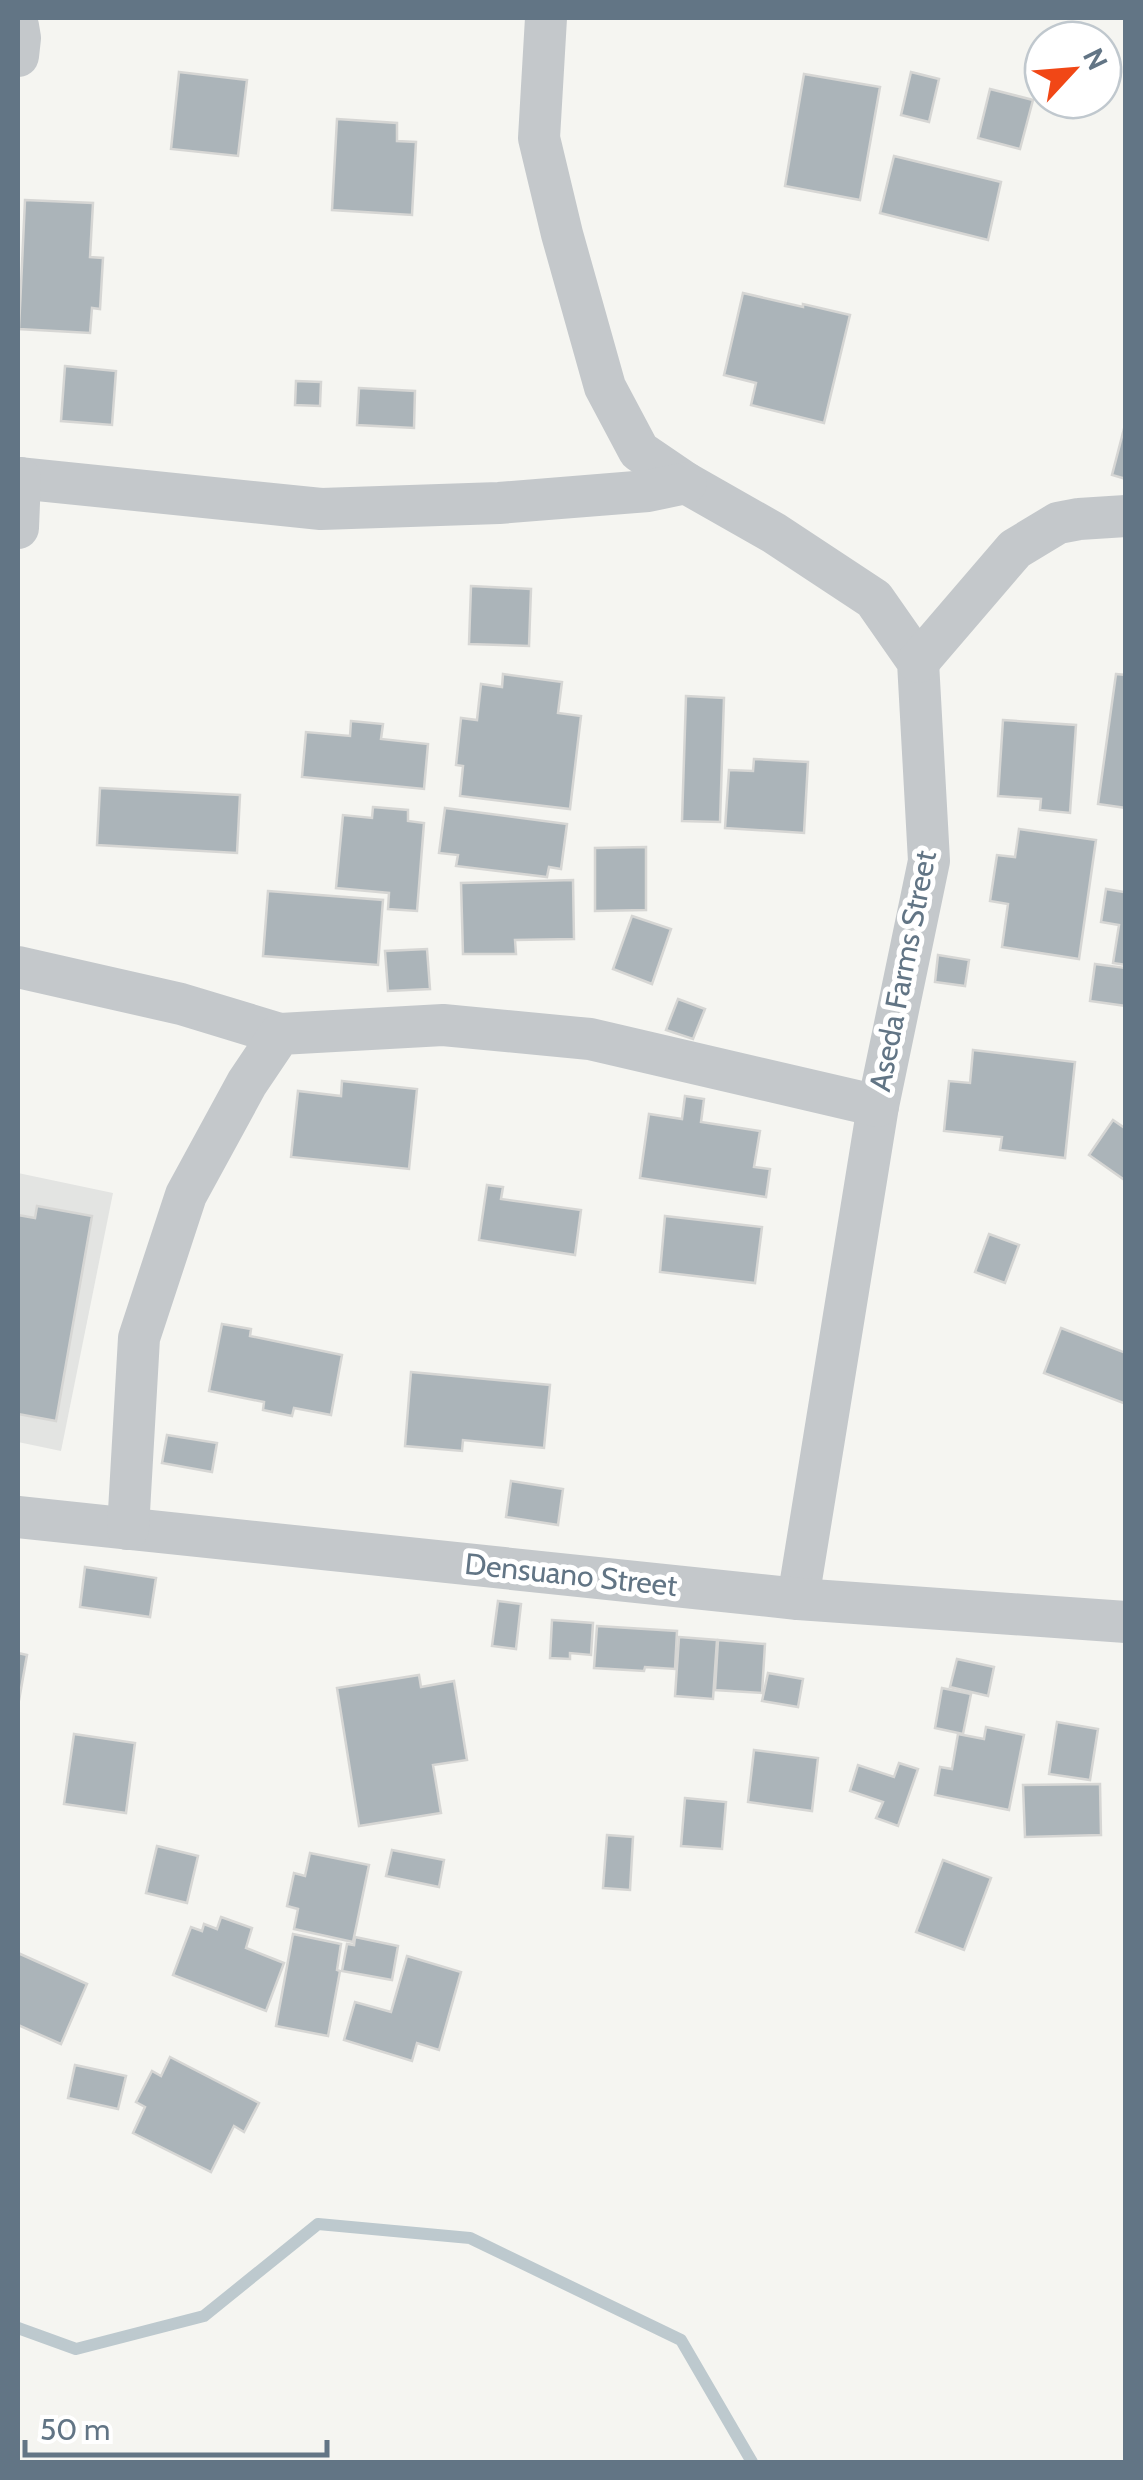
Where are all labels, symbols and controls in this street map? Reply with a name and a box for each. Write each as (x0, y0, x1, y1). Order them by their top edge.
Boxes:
north arrow (1023, 20, 1123, 120)
text: N (1076, 43, 1115, 75)
street label: Aseda Farms Street (861, 847, 944, 1094)
street label: Densuano Street (463, 1545, 679, 1604)
scale bar (25, 2395, 328, 2457)
text: 50 m (40, 2411, 110, 2448)

